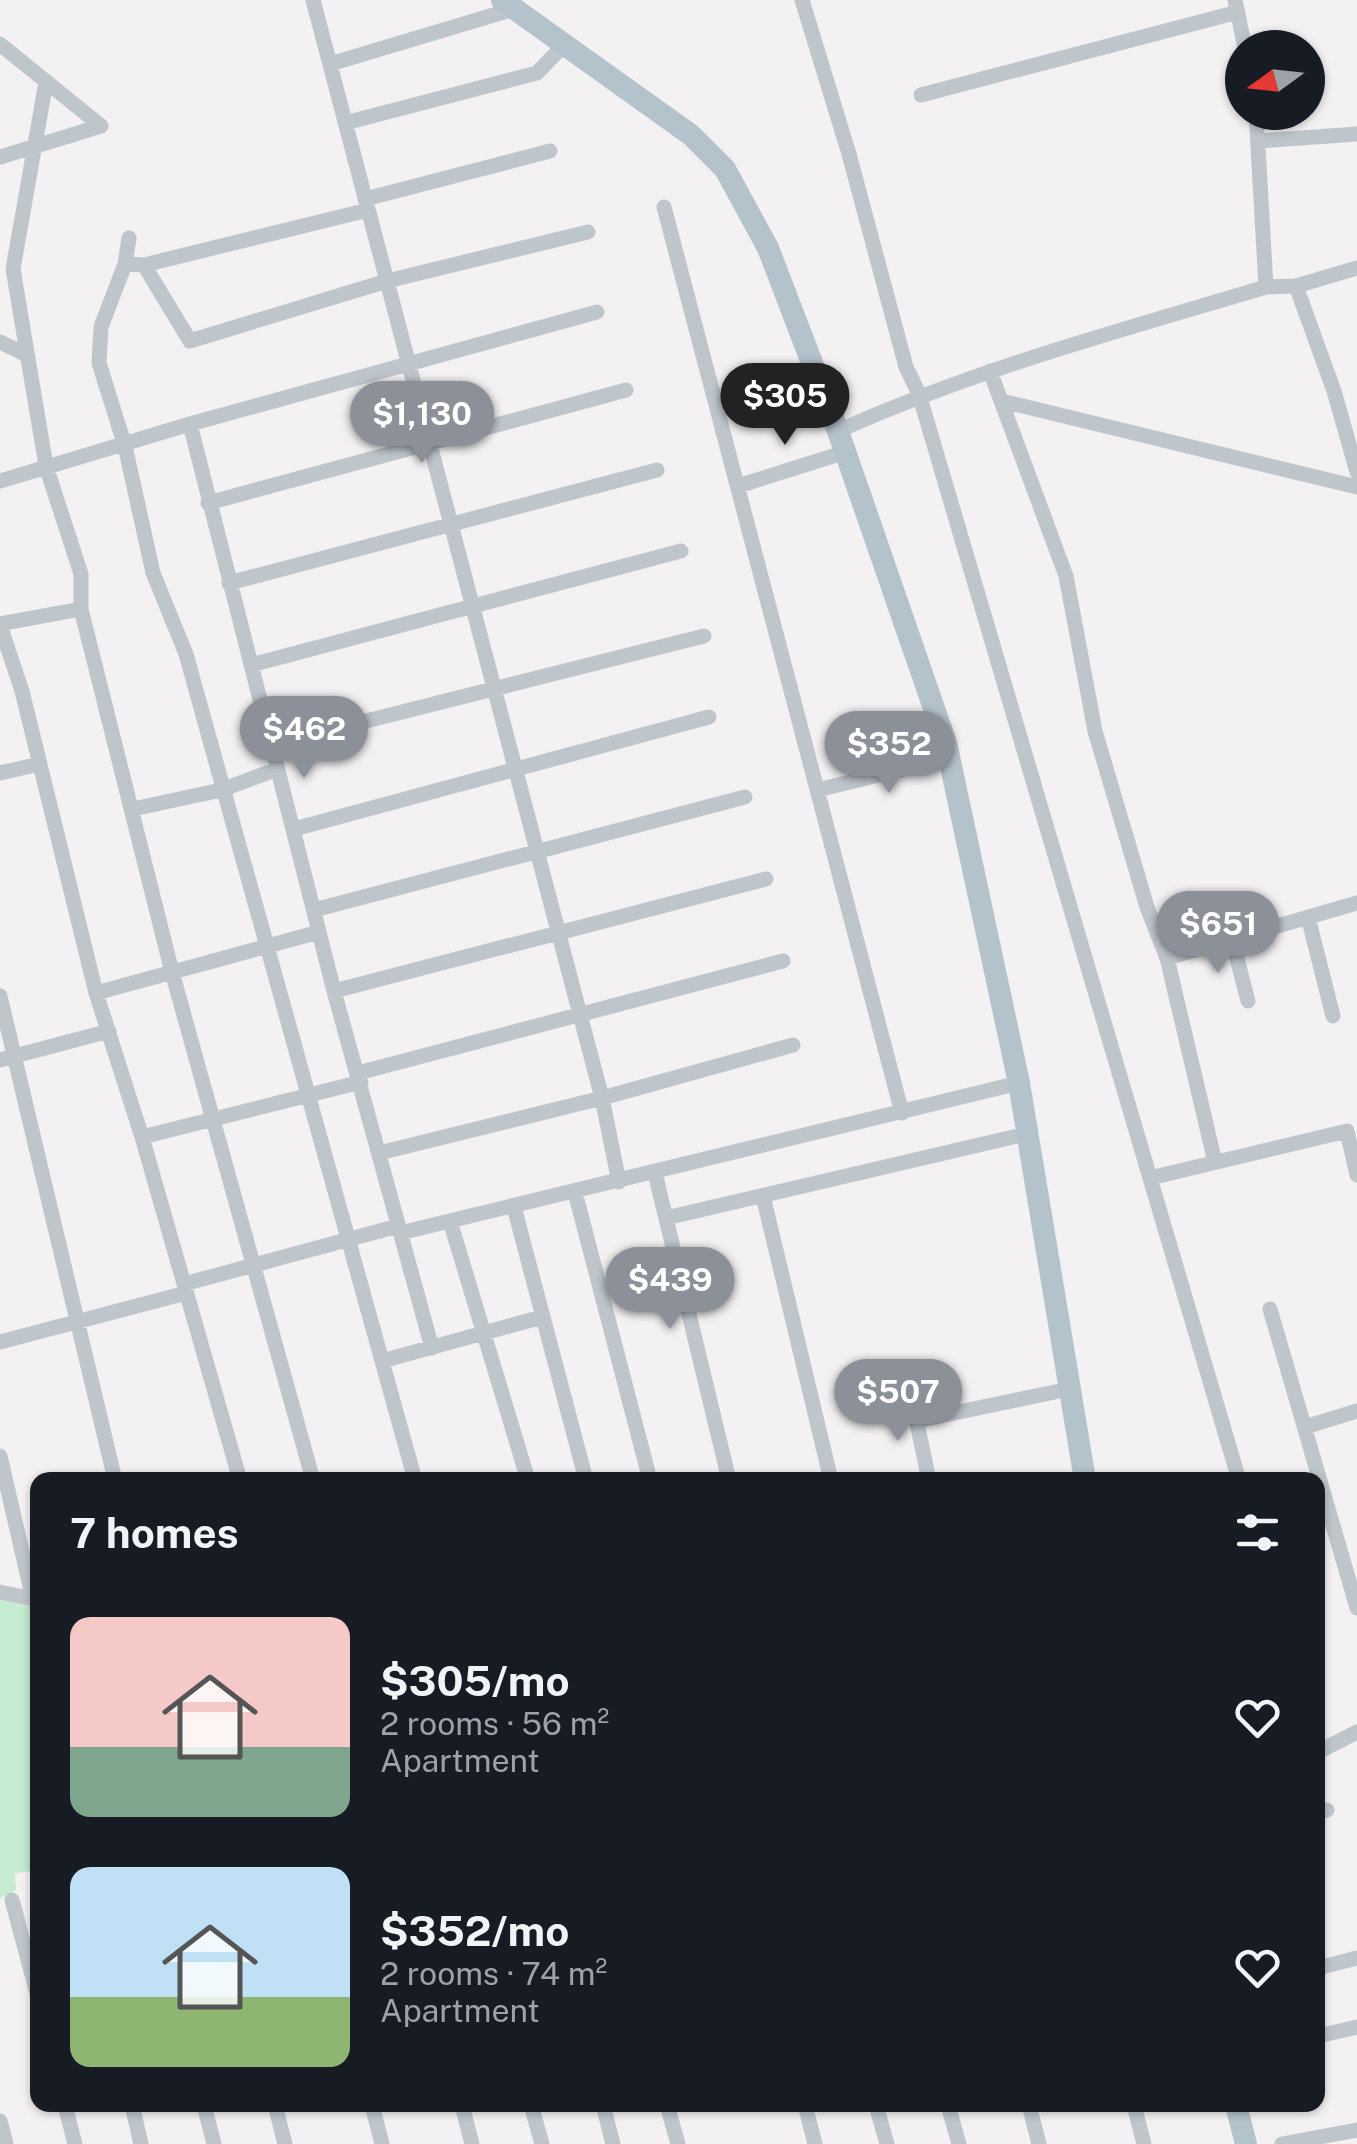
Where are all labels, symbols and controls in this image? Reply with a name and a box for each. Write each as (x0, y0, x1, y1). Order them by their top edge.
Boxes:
north arrow (1225, 30, 1325, 130)
map controls (1225, 30, 1325, 130)
pin: $305 (726, 363, 844, 448)
text: $305 (742, 377, 828, 414)
pin: $1,130 (341, 381, 503, 466)
text: $1,130 (372, 395, 472, 432)
pin: $462 (245, 696, 363, 781)
text: $462 (262, 710, 346, 747)
pin: $352 (830, 711, 948, 796)
text: $352 (847, 725, 931, 762)
pin: $651 (1159, 891, 1277, 976)
text: $651 (1179, 905, 1257, 942)
pin: $439 (611, 1247, 729, 1332)
text: $439 (627, 1261, 713, 1298)
pin: $507 (839, 1359, 957, 1444)
text: $507 (856, 1373, 940, 1410)
icon: filters (1230, 1505, 1285, 1560)
text: 7 homes (70, 1508, 239, 1557)
text: $305/mo (380, 1656, 570, 1705)
icon: home (150, 1657, 270, 1777)
icon: heart (1230, 1690, 1285, 1745)
text: 2 rooms · 56 m² (380, 1705, 609, 1742)
text: Apartment (380, 1742, 540, 1779)
text: $352/mo (380, 1906, 569, 1955)
icon: home (150, 1907, 270, 2027)
icon: heart (1230, 1940, 1285, 1995)
text: 2 rooms · 74 m² (380, 1955, 607, 1992)
text: Apartment (380, 1992, 540, 2029)

